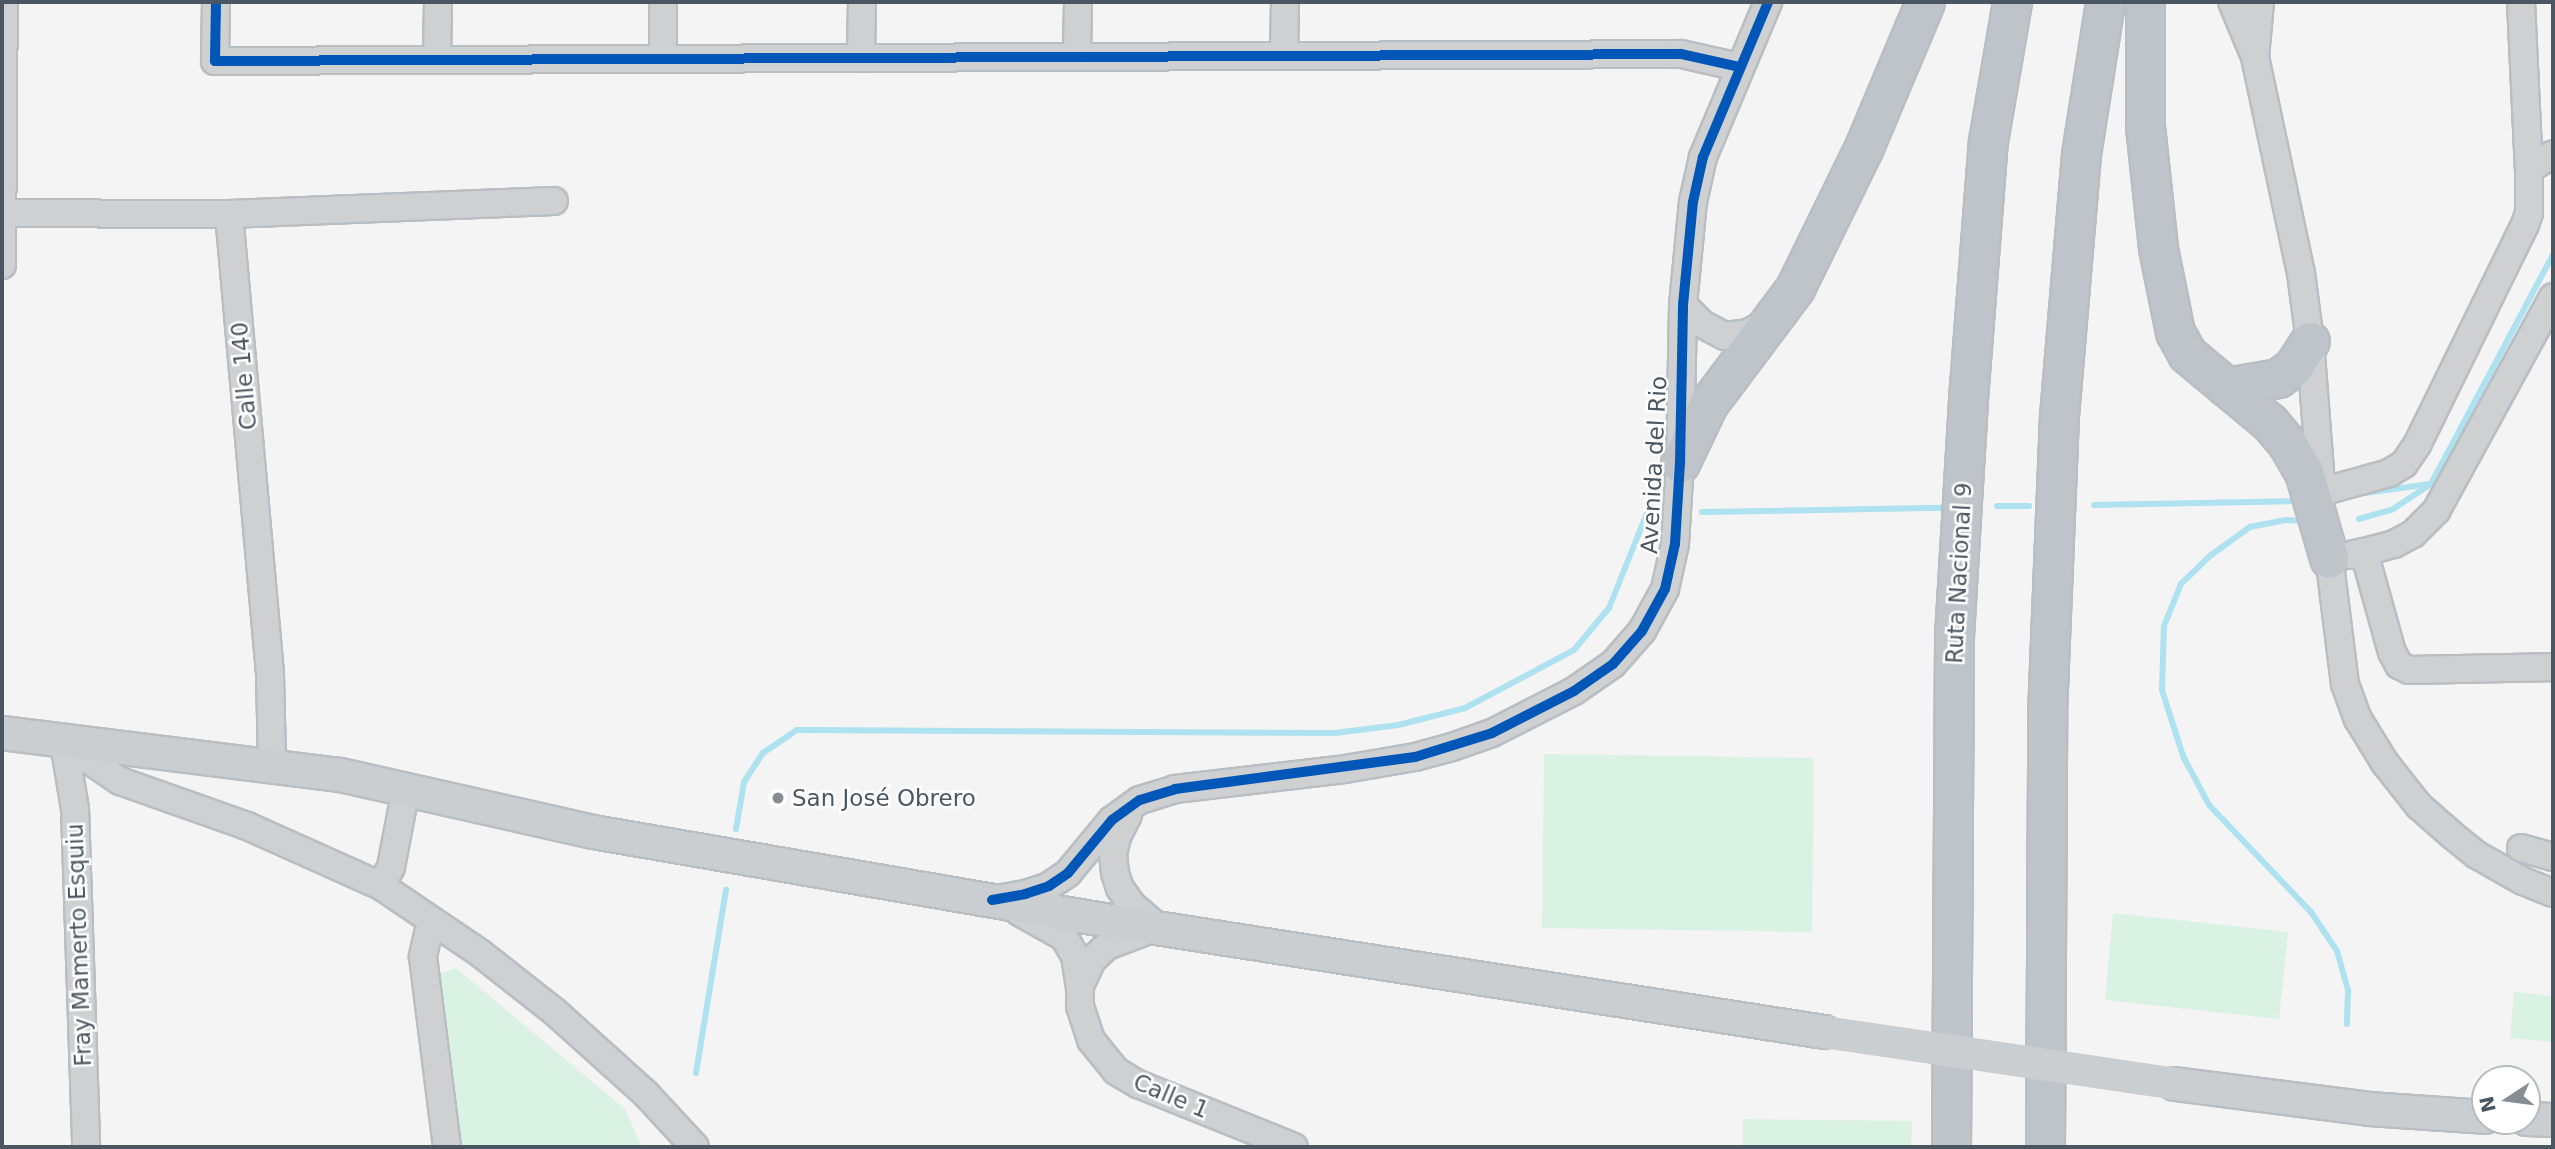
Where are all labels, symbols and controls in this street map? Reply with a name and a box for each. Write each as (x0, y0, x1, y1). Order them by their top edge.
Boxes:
street label: Calle 140 (226, 321, 262, 431)
street label: Avenida del Rio (1636, 375, 1672, 555)
street label: Ruta Nacional 9 (1940, 482, 1978, 664)
place label: San José Obrero (792, 784, 976, 812)
marker: San José Obrero (770, 790, 786, 806)
street label: Fray Mamerto Esquiu (61, 823, 97, 1067)
north arrow (2471, 1065, 2541, 1135)
street label: Calle 1 (1129, 1068, 1213, 1124)
text: N (2475, 1094, 2500, 1114)

